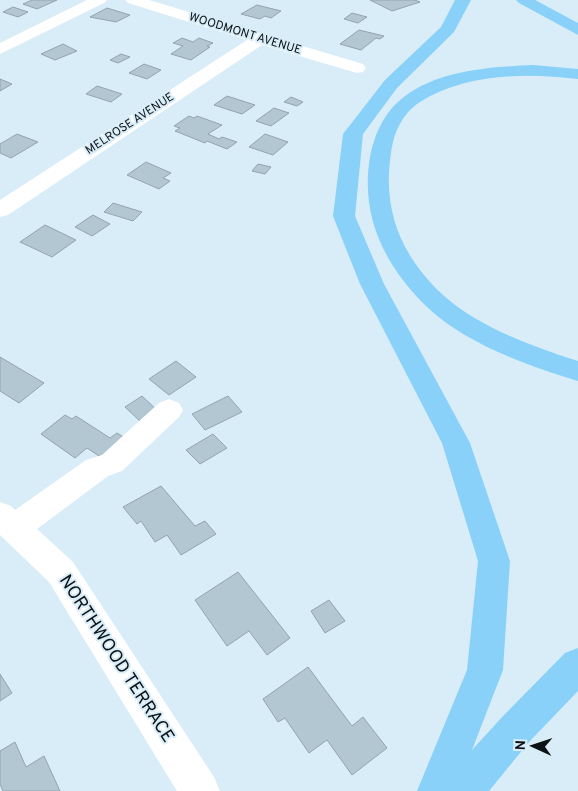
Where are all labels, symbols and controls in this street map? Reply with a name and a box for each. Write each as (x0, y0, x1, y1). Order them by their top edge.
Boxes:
street label: WOODMONT AVENUE (187, 9, 303, 59)
street label: MELROSE AVENUE (83, 89, 177, 159)
street label: NORTHWOOD TERRACE (53, 571, 179, 747)
north arrow (508, 721, 558, 771)
text: N (513, 740, 530, 751)

